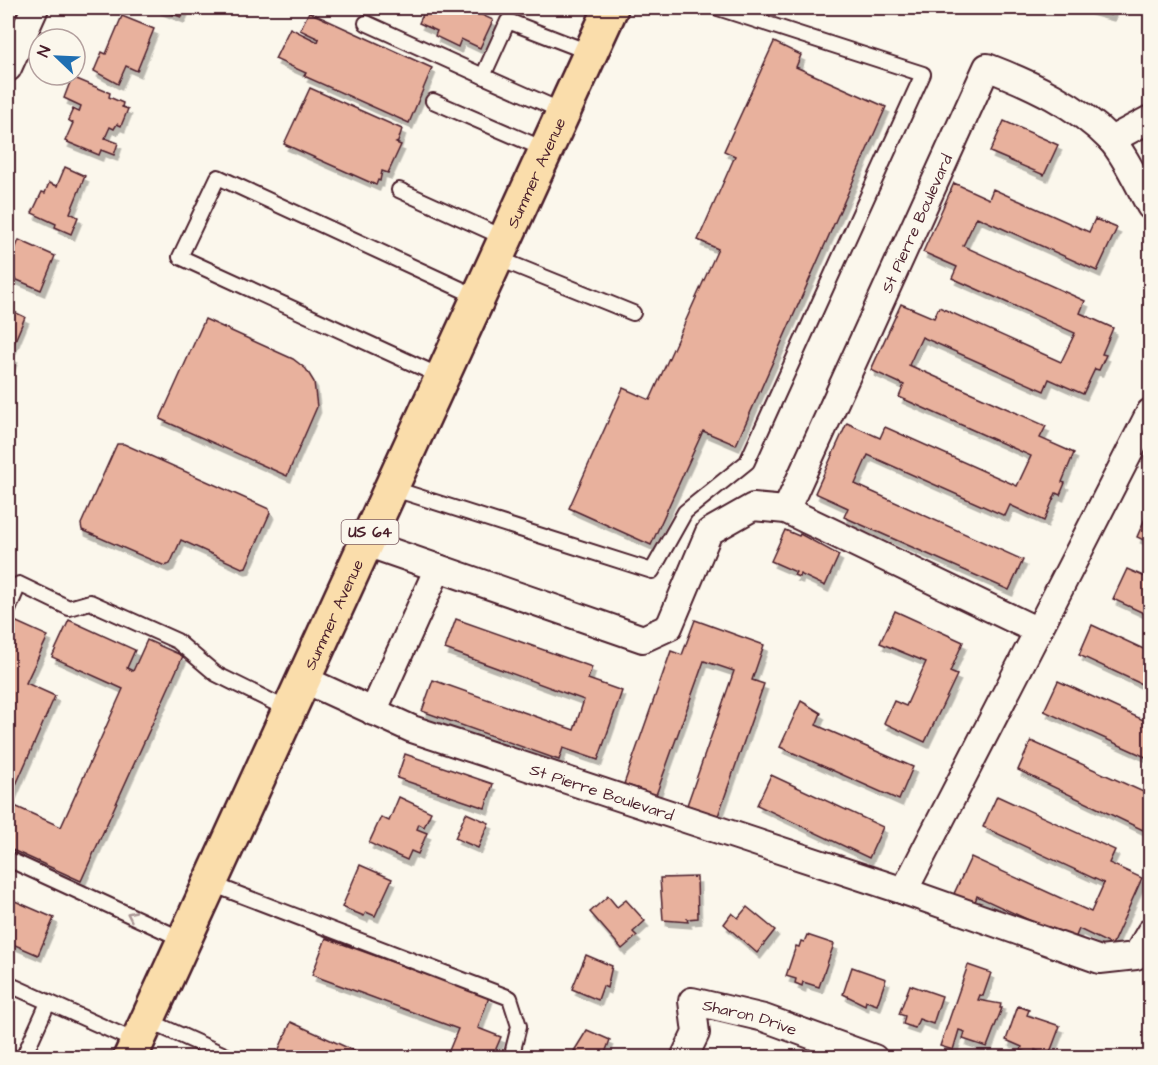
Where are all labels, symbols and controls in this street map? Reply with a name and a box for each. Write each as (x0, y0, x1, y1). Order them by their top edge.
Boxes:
north arrow (27, 27, 87, 87)
text: N (32, 43, 56, 60)
street label: Summer Avenue (502, 114, 572, 232)
street label: St Pierre Boulevard (876, 151, 958, 297)
road number: US 64 (342, 520, 398, 544)
street label: Summer Avenue (299, 556, 369, 674)
street label: St Pierre Boulevard (527, 759, 677, 826)
one-way arrow (126, 911, 137, 923)
street label: Sharon Drive (700, 994, 800, 1041)

